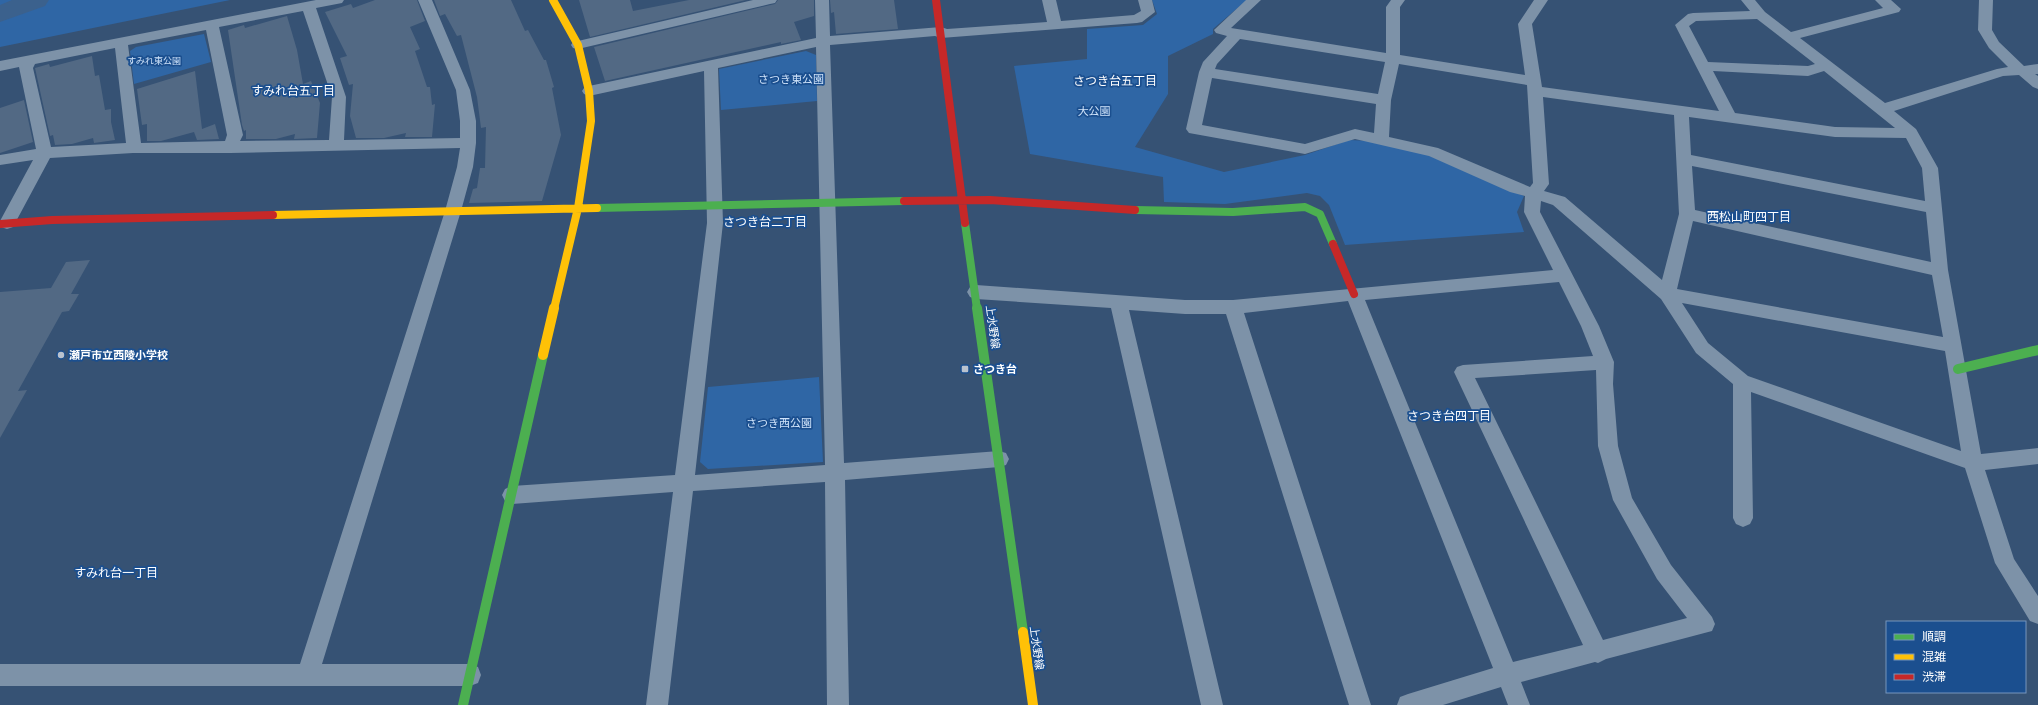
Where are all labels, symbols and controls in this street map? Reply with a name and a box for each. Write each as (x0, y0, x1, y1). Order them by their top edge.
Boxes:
park label: すみれ東公園 (127, 56, 181, 66)
park label: さつき東公園 (758, 73, 824, 85)
district label: さつき台五丁目 (1073, 74, 1157, 88)
district label: すみれ台五丁目 (251, 84, 335, 98)
park label: 大公園 (1078, 105, 1111, 117)
district label: 西松山町四丁目 (1707, 210, 1791, 224)
district label: さつき台二丁目 (723, 215, 807, 229)
street label: 上水野線 (984, 304, 1002, 350)
place label: 瀬戸市立西陵小学校 (69, 349, 168, 361)
marker: 瀬戸市立西陵小学校 (56, 350, 66, 360)
place label: さつき台 (973, 363, 1017, 375)
marker: さつき台 (960, 364, 970, 374)
district label: さつき台四丁目 (1407, 409, 1491, 423)
park label: さつき西公園 (746, 417, 812, 429)
district label: すみれ台一丁目 (74, 566, 158, 580)
legend (1886, 621, 2026, 693)
street label: 上水野線 (1028, 625, 1046, 671)
text: 順調 (1922, 630, 1946, 644)
text: 混雑 (1922, 650, 1946, 664)
text: 渋滞 (1922, 670, 1946, 684)

